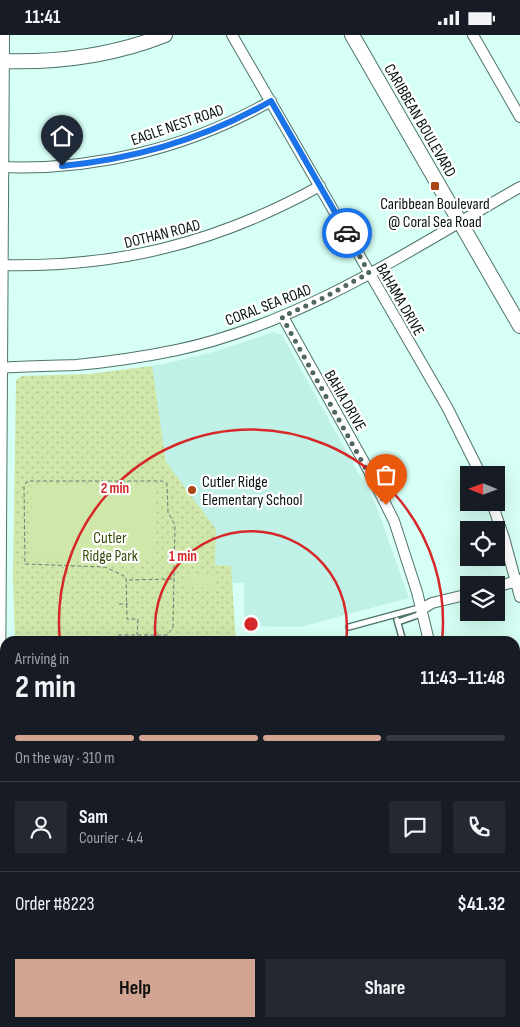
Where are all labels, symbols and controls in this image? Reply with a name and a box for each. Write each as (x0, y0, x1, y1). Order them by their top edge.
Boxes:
text: 11:41 (25, 6, 60, 29)
street label: CARIBBEAN BOULEVARD (380, 61, 460, 181)
street label: EAGLE NEST ROAD (129, 101, 226, 150)
pin (41, 115, 83, 166)
icon: home (48, 122, 76, 150)
marker: Caribbean Boulevard @ Coral Sea Road (429, 180, 441, 192)
place label: Caribbean Boulevard @ Coral Sea Road (380, 195, 490, 232)
courier (322, 208, 372, 258)
street label: DOTHAN ROAD (122, 216, 202, 253)
icon: car (333, 219, 361, 247)
street label: BAHAMA DRIVE (371, 260, 428, 339)
street label: CORAL SEA ROAD (223, 280, 314, 331)
street label: BAHIA DRIVE (320, 367, 370, 435)
pin (365, 454, 407, 505)
icon: bag (372, 461, 400, 489)
north arrow (460, 466, 505, 511)
map controls (460, 466, 505, 621)
place label: Cutler Ridge Elementary School (202, 473, 302, 510)
text: 2 min (101, 479, 129, 498)
marker: Cutler Ridge Elementary School (186, 484, 198, 496)
button: locate (460, 521, 505, 566)
park label: Cutler Ridge Park (82, 529, 138, 566)
text: 1 min (169, 547, 197, 566)
button: layers (460, 576, 505, 621)
centre of rings (242, 615, 260, 633)
text: Arriving in (15, 650, 69, 669)
text: 11:43–11:48 (420, 667, 505, 690)
text: 2 min (15, 668, 76, 707)
text: On the way · 310 m (15, 749, 114, 768)
button: person (15, 801, 67, 853)
button: chat (389, 801, 441, 853)
button: phone (453, 801, 505, 853)
text: Sam (79, 806, 108, 829)
text: Courier · 4.4 (79, 829, 143, 848)
text: Order #8223 (15, 893, 94, 916)
text: $41.32 (457, 893, 505, 916)
button: Help (15, 959, 255, 1017)
button: Share (265, 959, 505, 1017)

